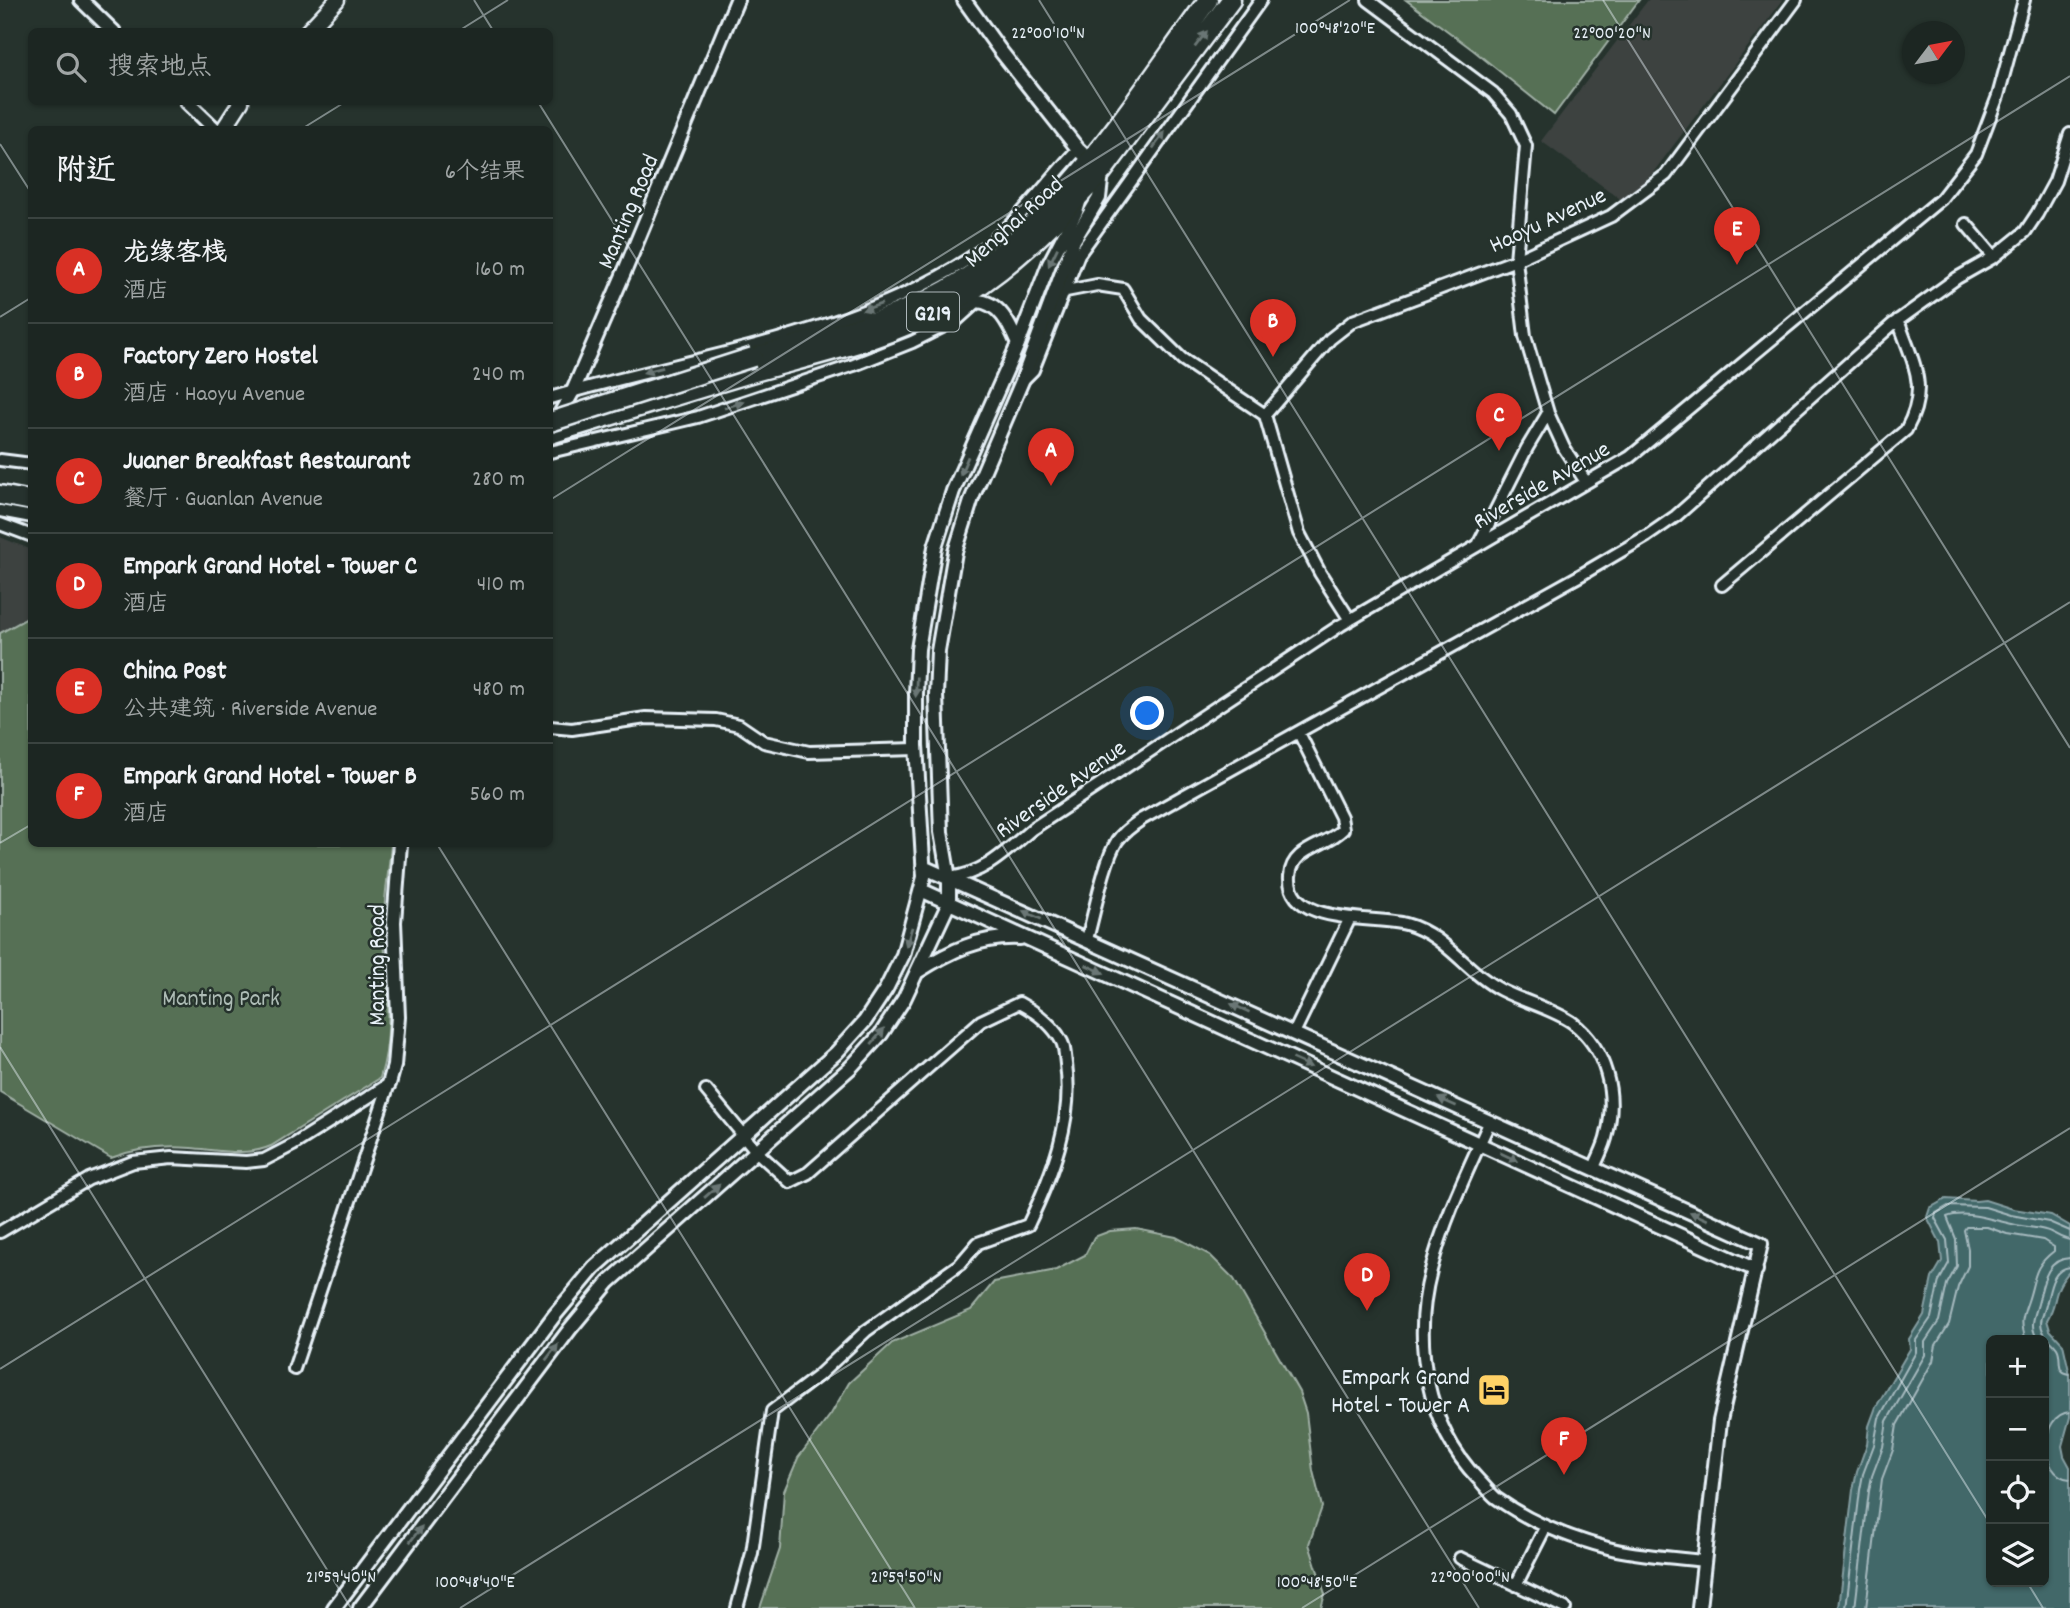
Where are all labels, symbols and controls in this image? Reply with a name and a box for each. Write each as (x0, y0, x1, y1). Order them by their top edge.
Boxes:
text: 100°48'20"E (1295, 17, 1375, 42)
north arrow (1902, 21, 1965, 84)
text: 22°00'10"N (1011, 22, 1085, 47)
text: 22°00'20"N (1573, 22, 1651, 47)
search box (28, 28, 553, 105)
one-way arrow (1194, 30, 1208, 48)
icon: search (52, 48, 90, 86)
text: 搜索地点 (108, 50, 212, 87)
one-way arrow (1152, 131, 1166, 149)
street label: Manting Road (590, 150, 669, 275)
text: 附近 (56, 152, 116, 195)
text: 6个结果 (445, 157, 525, 190)
street label: Menghai Road (958, 169, 1072, 277)
street label: Haoyu Avenue (1484, 180, 1612, 264)
pin: E (1714, 207, 1760, 265)
text: 龙缘客栈 (123, 236, 227, 273)
one-way arrow (1047, 247, 1058, 267)
text: A (73, 254, 85, 287)
text: 160 m (475, 254, 525, 287)
text: 酒店 (123, 276, 169, 309)
road number: G219 (907, 292, 959, 332)
pin: B (1250, 299, 1296, 357)
one-way arrow (861, 302, 882, 313)
text: Factory Zero Hostel (123, 339, 318, 376)
text: B (74, 359, 84, 392)
text: 240 m (472, 359, 525, 392)
one-way arrow (642, 365, 664, 376)
text: 酒店 · Haoyu Avenue (123, 379, 305, 412)
pin: C (1476, 393, 1522, 451)
one-way arrow (724, 400, 745, 410)
pin: A (1028, 428, 1074, 486)
street label: Riverside Avenue (1468, 434, 1617, 540)
text: Juaner Breakfast Restaurant (123, 444, 411, 481)
one-way arrow (958, 456, 969, 477)
text: C (73, 464, 85, 497)
text: 280 m (472, 464, 525, 497)
text: 餐厅 · Guanlan Avenue (123, 484, 323, 517)
text: Empark Grand Hotel - Tower C (123, 549, 417, 586)
text: D (73, 569, 85, 602)
text: 410 m (477, 569, 525, 602)
text: 酒店 (123, 589, 169, 622)
text: China Post (123, 654, 227, 691)
text: E (74, 674, 84, 707)
text: 480 m (473, 674, 525, 707)
one-way arrow (911, 676, 922, 698)
text: 公共建筑 · Riverside Avenue (123, 694, 377, 727)
your location (1130, 696, 1164, 730)
street label: Riverside Avenue (989, 733, 1134, 848)
text: Empark Grand Hotel - Tower B (123, 759, 417, 796)
text: F (74, 779, 84, 812)
text: 560 m (469, 779, 525, 812)
text: 酒店 (123, 799, 169, 832)
street label: Manting Road (362, 904, 396, 1026)
one-way arrow (1022, 909, 1043, 920)
one-way arrow (903, 927, 913, 948)
one-way arrow (1085, 963, 1105, 975)
park label: Manting Park (162, 983, 280, 1017)
one-way arrow (1230, 1002, 1250, 1014)
one-way arrow (870, 1028, 885, 1045)
one-way arrow (1292, 1057, 1312, 1069)
one-way arrow (1437, 1096, 1457, 1108)
one-way arrow (1499, 1151, 1519, 1163)
one-way arrow (703, 1183, 721, 1199)
one-way arrow (1689, 1210, 1709, 1222)
pin: D (1344, 1253, 1390, 1311)
map controls (1986, 1335, 2049, 1587)
button: + (1986, 1335, 2049, 1398)
one-way arrow (545, 1343, 559, 1361)
place label: Empark Grand Hotel - Tower A (1331, 1362, 1470, 1424)
hotel icon: Empark Grand Hotel - Tower A (1475, 1371, 1513, 1409)
button: − (1986, 1398, 2049, 1461)
pin: F (1541, 1417, 1587, 1475)
button: locate (1986, 1461, 2049, 1524)
button: layers (1986, 1524, 2049, 1587)
one-way arrow (408, 1525, 422, 1543)
text: 21°59'40"N (306, 1566, 376, 1591)
text: 21°59'50"N (870, 1566, 942, 1591)
text: 22°00'00"N (1430, 1566, 1510, 1591)
text: 100°48'40"E (435, 1571, 515, 1596)
text: 100°48'50"E (1277, 1571, 1357, 1596)

